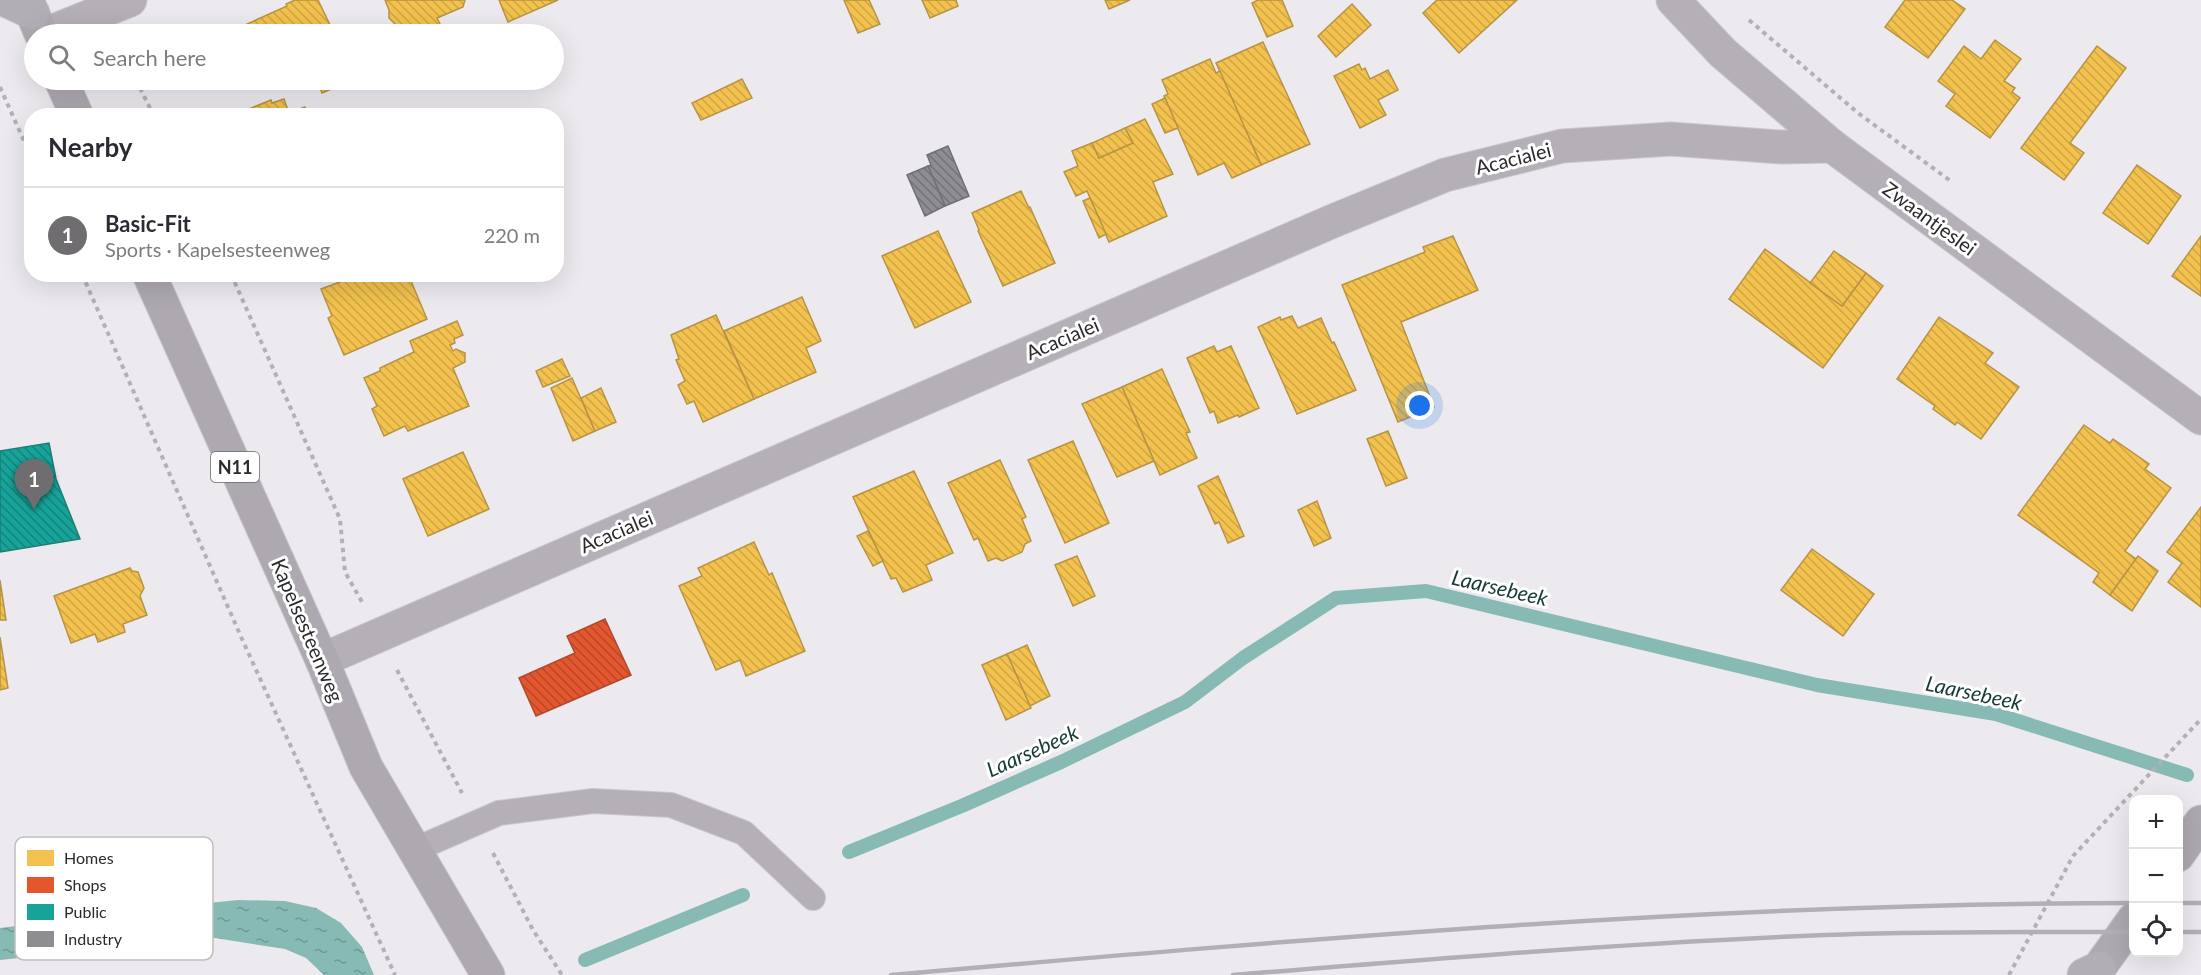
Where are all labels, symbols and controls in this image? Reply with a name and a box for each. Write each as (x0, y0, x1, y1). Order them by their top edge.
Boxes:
search box (24, 24, 564, 90)
icon: search (45, 41, 78, 74)
text: Search here (93, 44, 206, 71)
text: Nearby (48, 131, 133, 163)
street label: Acacialei (1473, 137, 1553, 179)
street label: Zwaantjeslei (1879, 176, 1981, 260)
text: Basic-Fit (105, 210, 191, 237)
text: 1 (62, 223, 73, 247)
text: 220 m (484, 223, 540, 247)
text: Sports · Kapelsesteenweg (105, 237, 330, 261)
street label: Acacialei (1022, 312, 1102, 364)
your location (1405, 391, 1434, 420)
road number: N11 (211, 452, 259, 482)
pin: 1 (15, 460, 54, 509)
street label: Acacialei (576, 505, 656, 557)
street label: Kapelsesteenweg (267, 555, 349, 705)
water label: Laarsebeek (1450, 564, 1551, 610)
water label: Laarsebeek (1924, 670, 2025, 715)
water label: Laarsebeek (982, 718, 1083, 781)
map controls (2129, 795, 2183, 957)
button: + (2129, 795, 2183, 849)
legend (15, 837, 213, 960)
text: Homes (64, 848, 114, 867)
button: − (2129, 849, 2183, 903)
text: Shops (64, 875, 107, 894)
text: Public (64, 902, 107, 921)
button: locate (2129, 903, 2183, 957)
text: Industry (64, 929, 123, 948)

